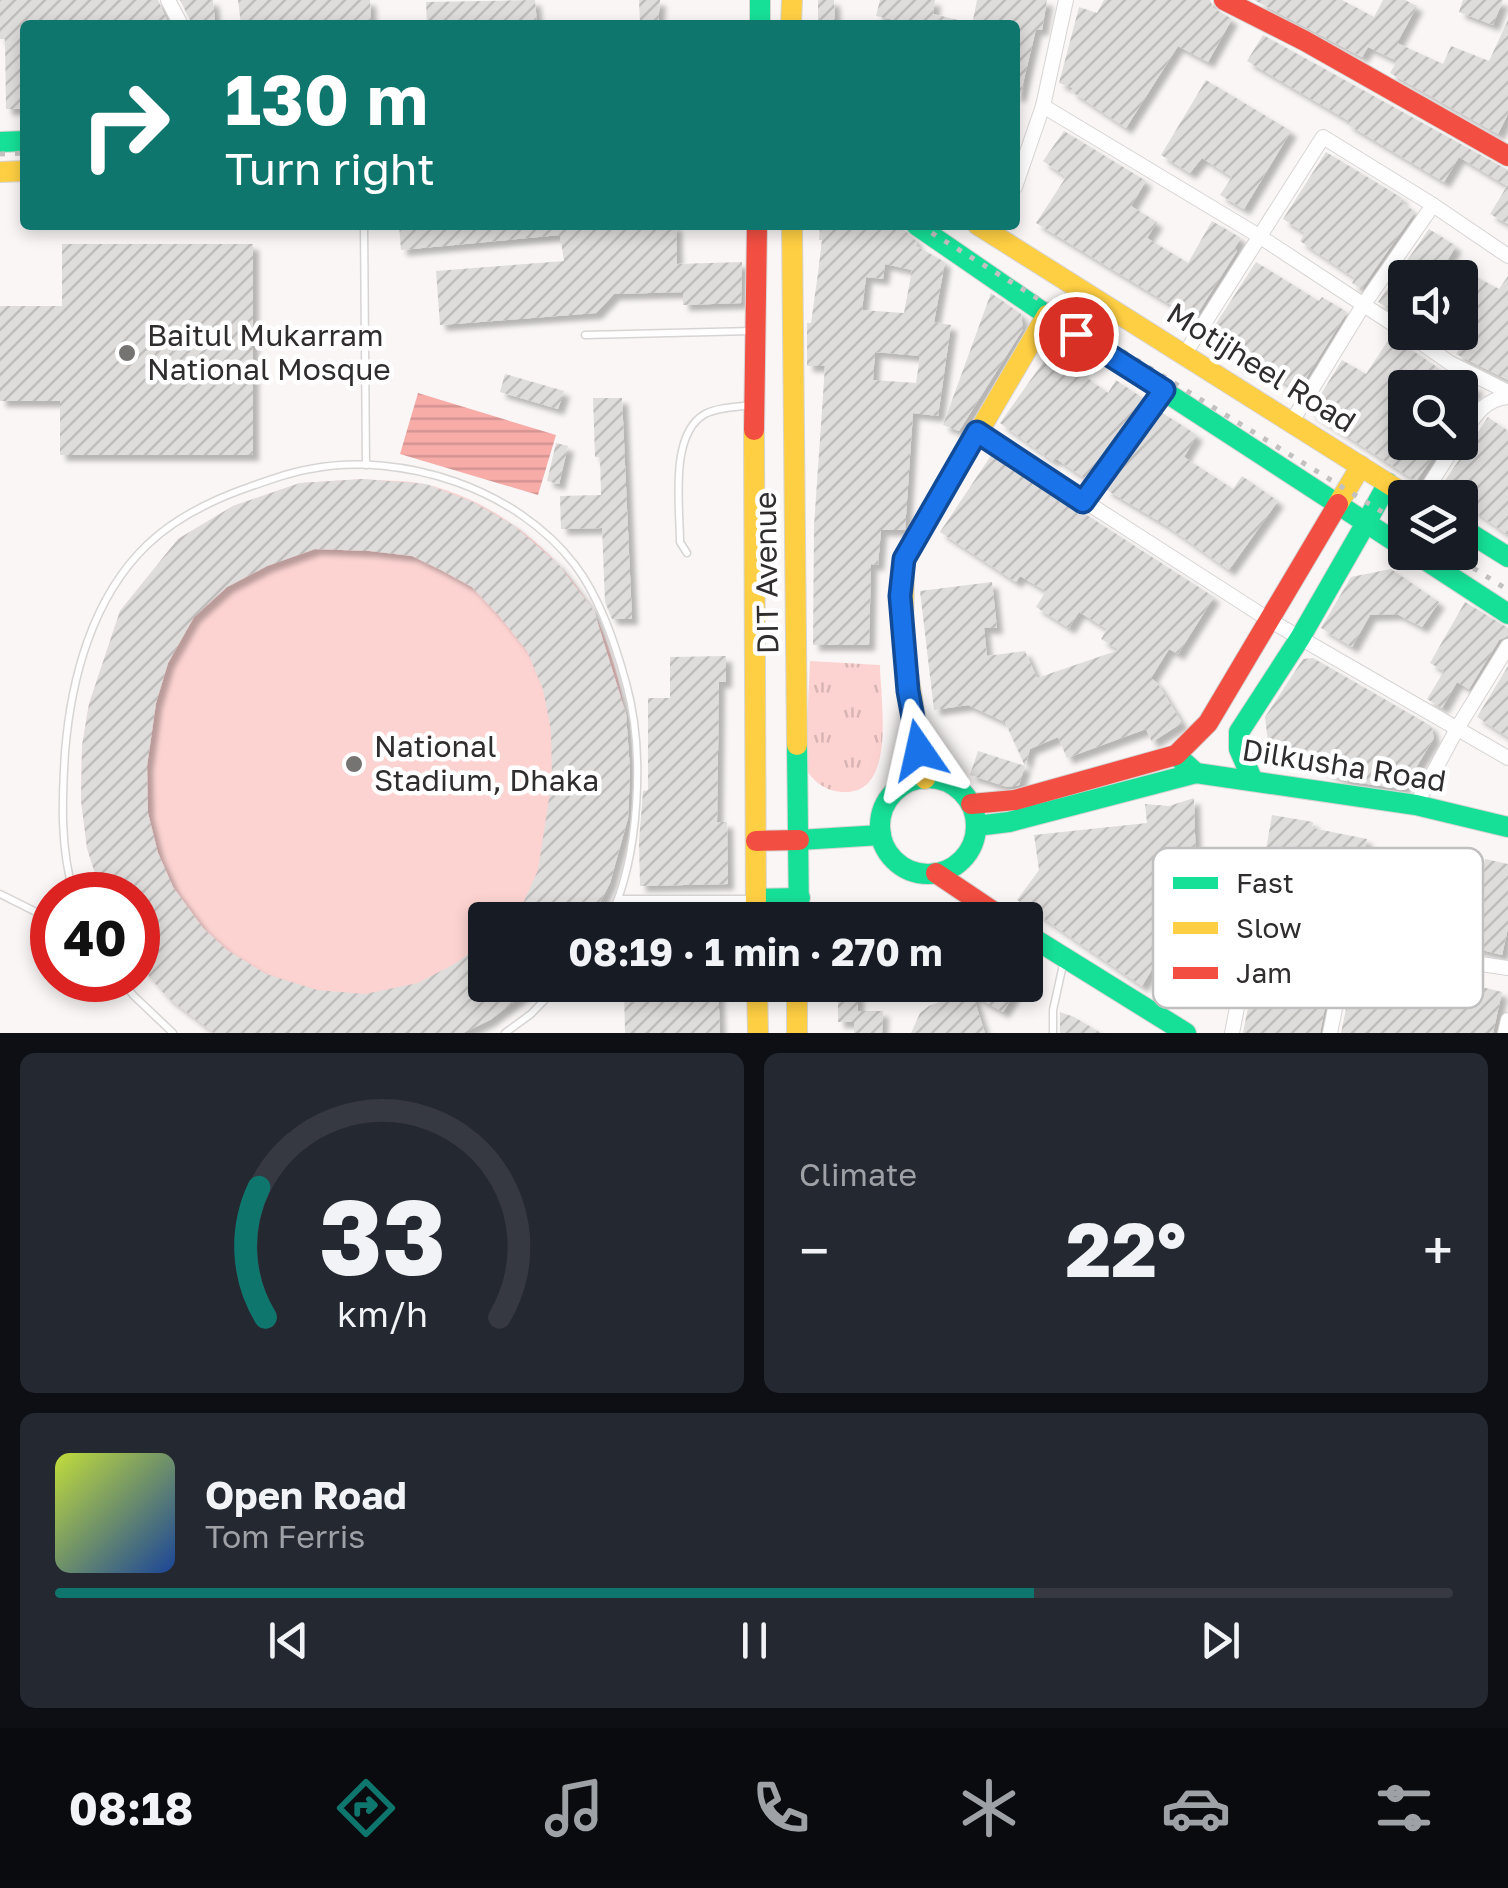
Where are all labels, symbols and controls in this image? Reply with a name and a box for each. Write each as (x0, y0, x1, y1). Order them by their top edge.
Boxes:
text: 130 m (225, 56, 428, 140)
icon: right (60, 60, 190, 190)
text: Turn right (225, 141, 435, 195)
map controls (1388, 260, 1478, 570)
button: sound (1388, 260, 1478, 350)
pin (1034, 292, 1119, 377)
street label: Motijheel Road (1161, 295, 1363, 440)
icon: arrive (1049, 307, 1104, 362)
place label: Baitul Mukarram National Mosque (147, 317, 391, 387)
marker: Baitul Mukarram National Mosque (116, 342, 138, 364)
button: search (1388, 370, 1478, 460)
button: layers (1388, 480, 1478, 570)
street label: DIT Avenue (747, 492, 785, 655)
position arrow (867, 698, 971, 802)
place label: National Stadium, Dhaka (374, 728, 599, 798)
street label: Dilkusha Road (1240, 731, 1449, 799)
marker: National Stadium, Dhaka (343, 753, 365, 775)
legend (1153, 848, 1483, 1008)
text: Fast (1236, 866, 1294, 899)
speed limit sign: 40 (30, 872, 160, 1002)
text: Slow (1236, 911, 1302, 944)
text: 08:19 · 1 min · 270 m (568, 929, 943, 974)
text: Jam (1236, 956, 1292, 989)
text: Climate (799, 1155, 917, 1193)
text: 33 (319, 1173, 445, 1298)
text: 22° (1066, 1203, 1186, 1294)
text: − (799, 1217, 829, 1283)
text: + (1423, 1217, 1453, 1283)
text: km/h (337, 1292, 427, 1335)
text: Open Road (205, 1472, 407, 1517)
text: Tom Ferris (205, 1517, 365, 1555)
icon: previous (261, 1613, 316, 1668)
icon: pause (727, 1613, 782, 1668)
icon: next (1193, 1613, 1248, 1668)
icon: directions (331, 1773, 401, 1843)
icon: music (539, 1773, 609, 1843)
icon: phone (746, 1773, 816, 1843)
icon: climate (954, 1773, 1024, 1843)
icon: car (1161, 1773, 1231, 1843)
icon: filters (1369, 1773, 1439, 1843)
text: 08:18 (69, 1781, 193, 1835)

